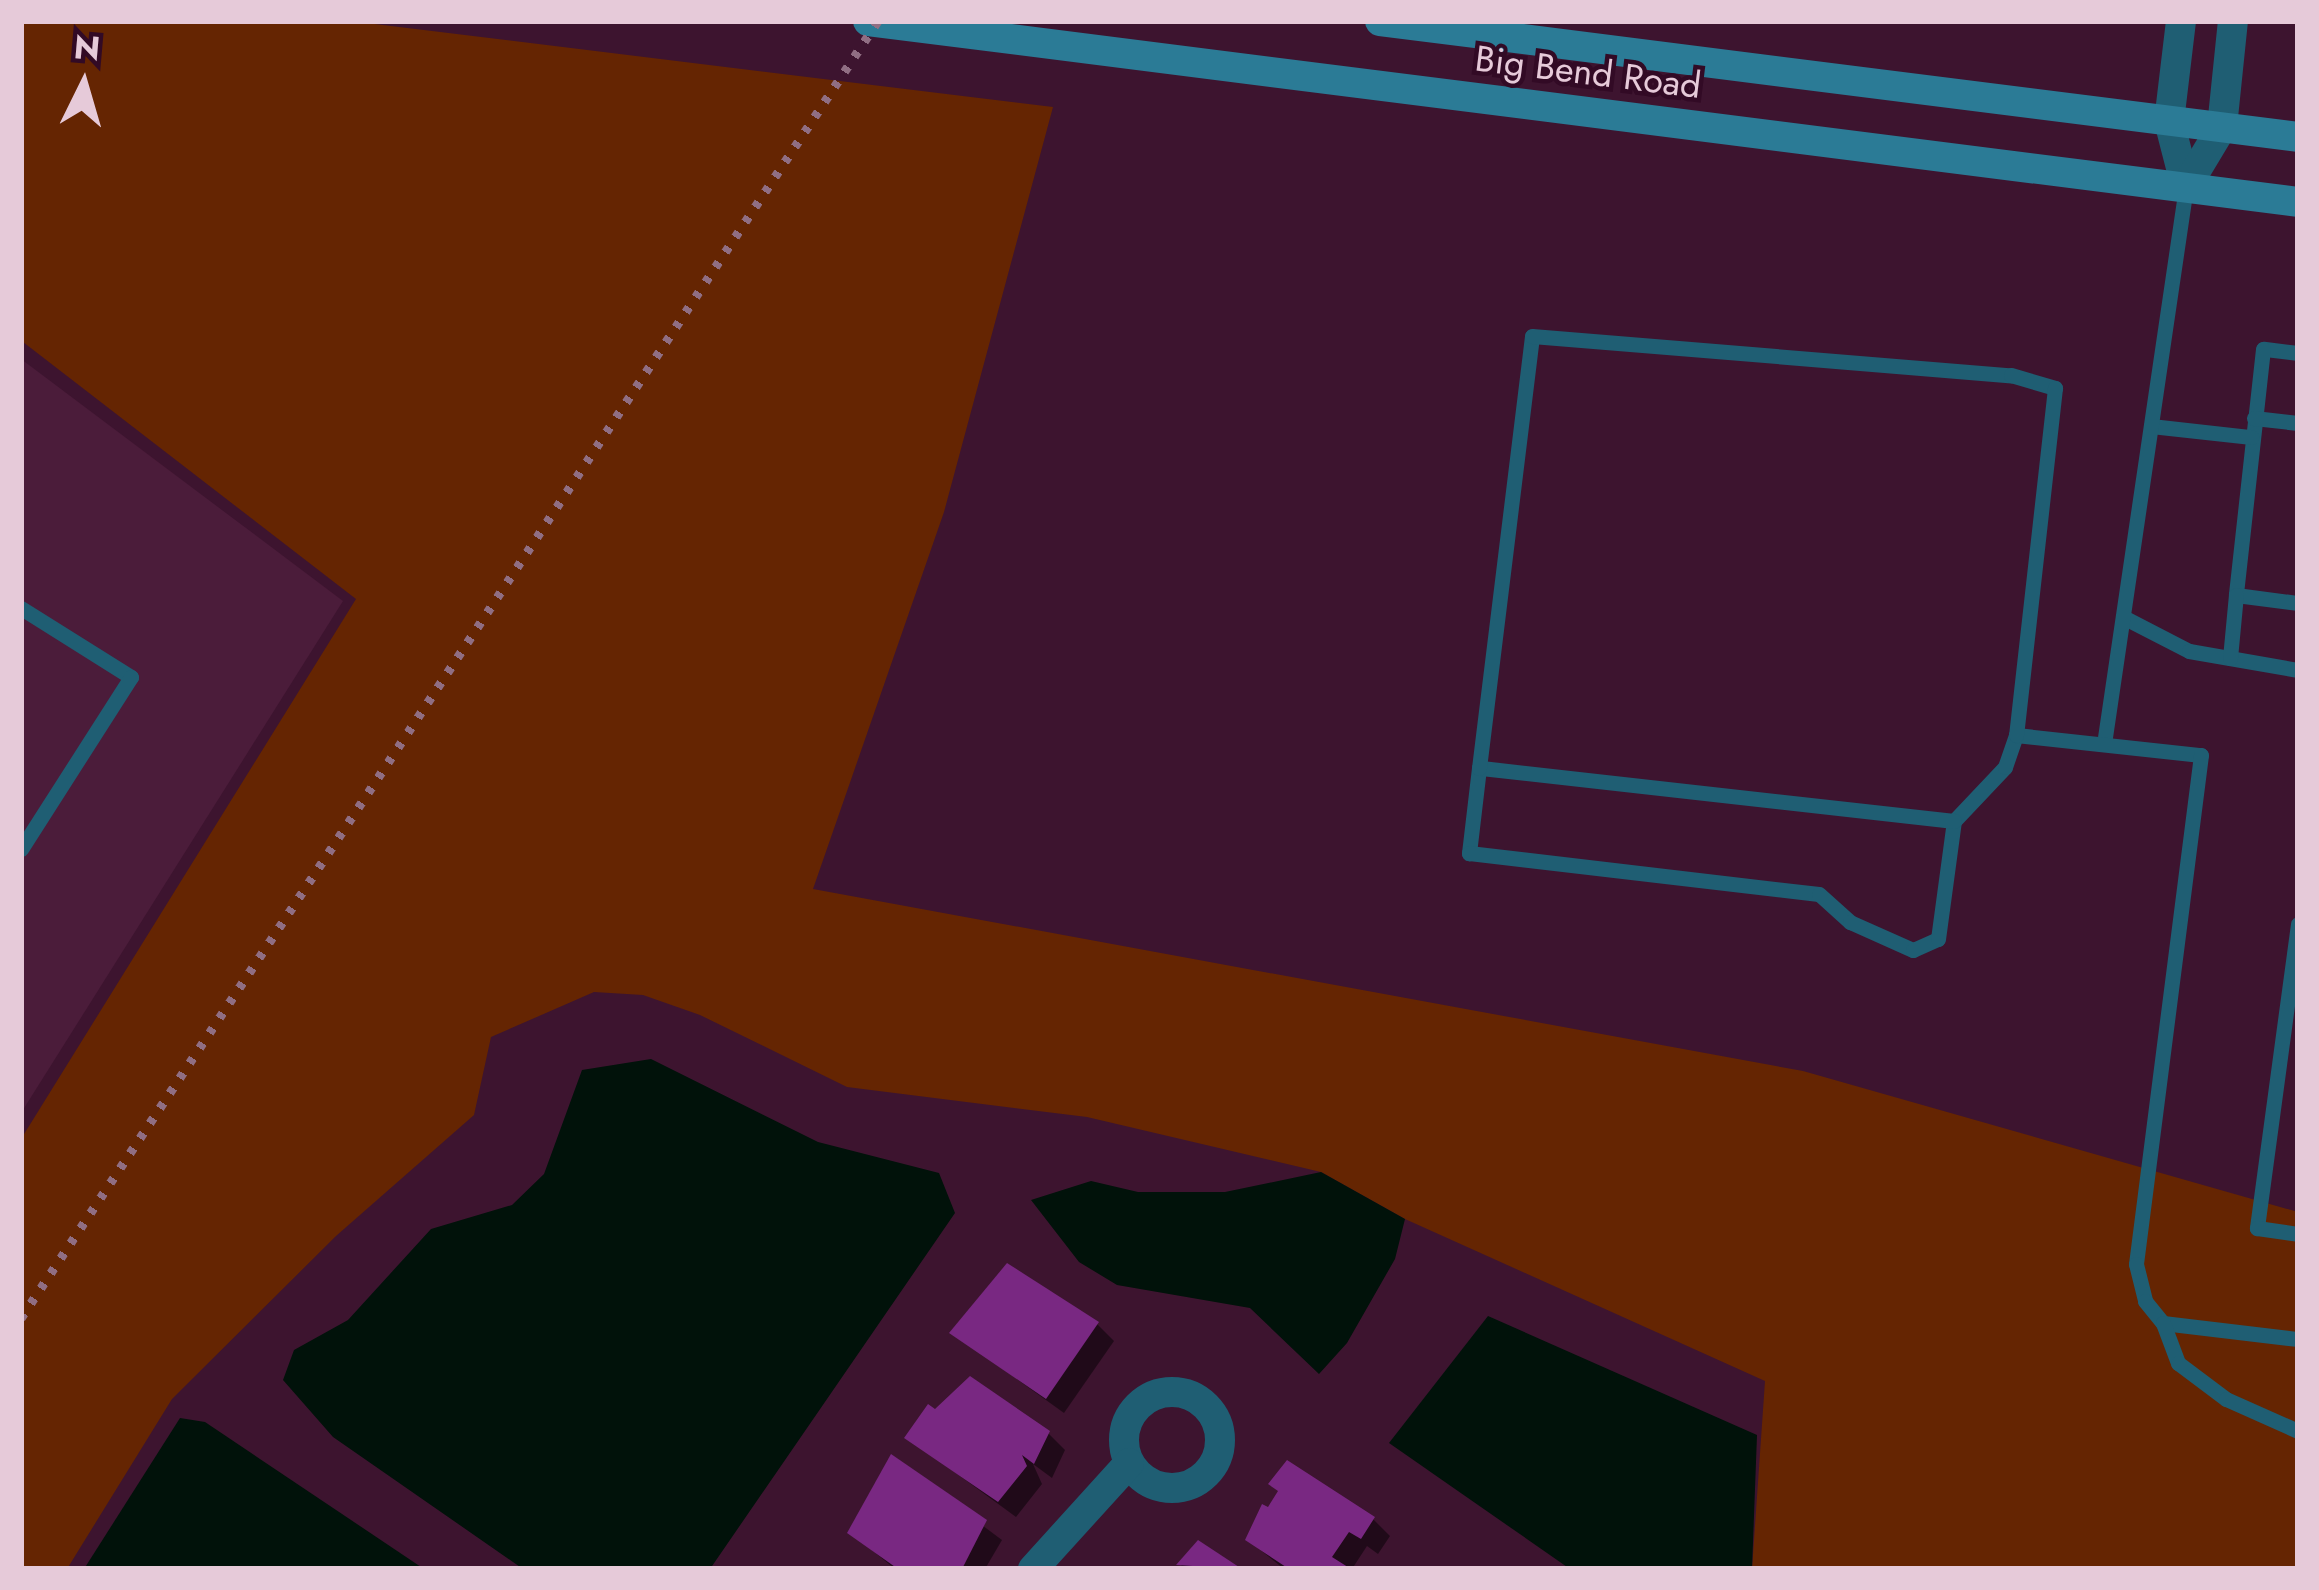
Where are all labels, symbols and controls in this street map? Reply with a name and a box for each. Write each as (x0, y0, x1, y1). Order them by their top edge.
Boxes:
text: N (72, 23, 102, 72)
north arrow (24, 24, 144, 144)
street label: Big Bend Road (1473, 37, 1703, 107)

